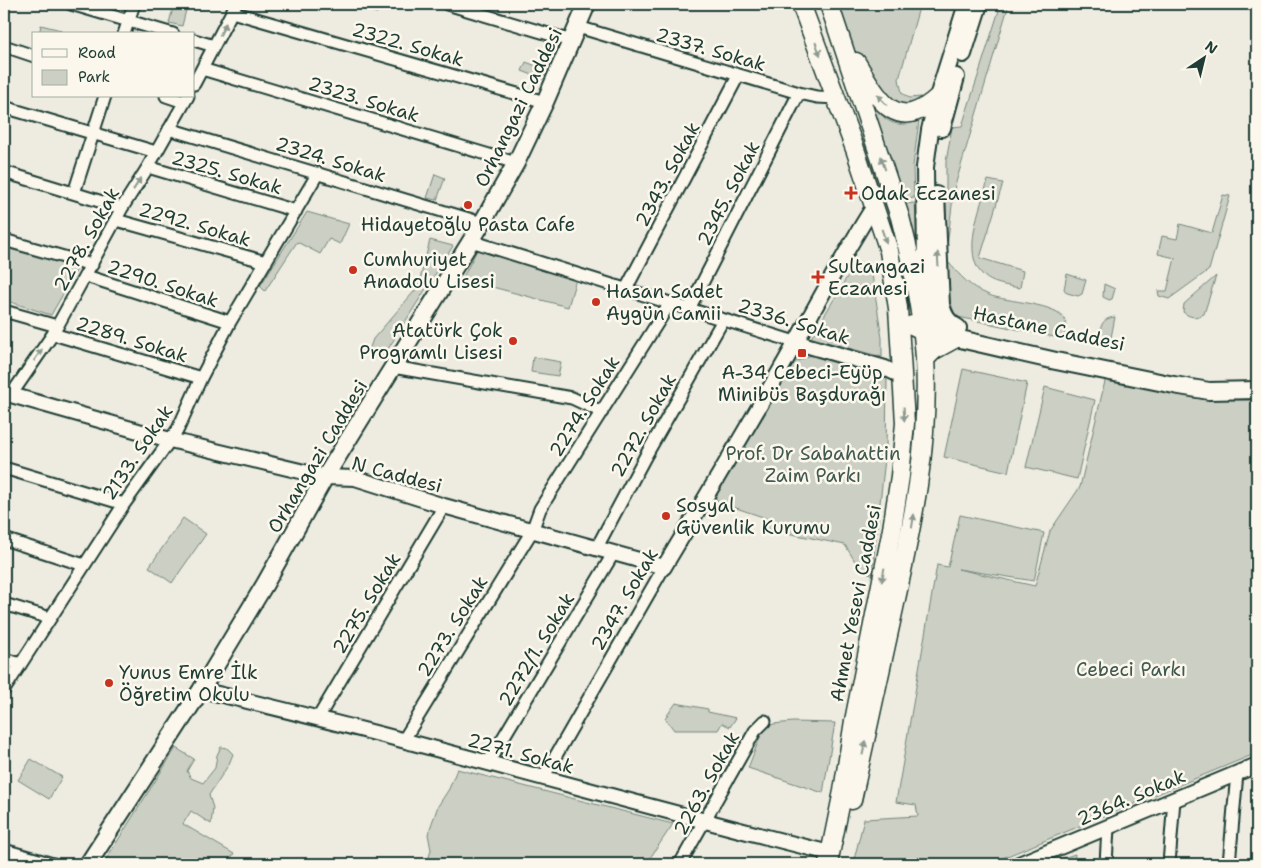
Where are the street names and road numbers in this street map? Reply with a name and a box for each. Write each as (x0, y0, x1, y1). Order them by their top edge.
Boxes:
street label: 2322. Sokak (349, 17, 467, 72)
street label: 2337. Sokak (653, 22, 769, 77)
street label: Orhangazi Caddesi (469, 23, 568, 191)
street label: 2323. Sokak (305, 71, 423, 128)
street label: 2343. Sokak (629, 117, 706, 231)
street label: 2324. Sokak (273, 131, 389, 188)
street label: 2345. Sokak (691, 136, 766, 250)
street label: 2325. Sokak (169, 145, 285, 200)
street label: 2278. Sokak (48, 183, 125, 296)
street label: 2292. Sokak (136, 197, 254, 252)
street label: 2290. Sokak (104, 254, 222, 313)
street label: 2336. Sokak (735, 293, 853, 350)
street label: Hastane Caddesi (971, 300, 1127, 357)
street label: 2289. Sokak (73, 311, 191, 368)
street label: 2274. Sokak (543, 351, 625, 462)
street label: 2272. Sokak (605, 369, 682, 481)
street label: Orhangazi Caddesi (262, 375, 373, 538)
street label: 2133. Sokak (96, 400, 179, 505)
street label: N Caddesi (349, 450, 445, 499)
street label: Ahmet Yesevi Caddesi (824, 502, 887, 704)
street label: 2347. Sokak (585, 543, 664, 655)
street label: 2275. Sokak (326, 548, 406, 658)
street label: 2273. Sokak (411, 571, 493, 682)
street label: 2272/1. Sokak (493, 588, 580, 711)
street label: 2271. Sokak (465, 727, 577, 780)
street label: 2263. Sokak (668, 727, 745, 840)
street label: 2364. Sokak (1073, 763, 1189, 832)

